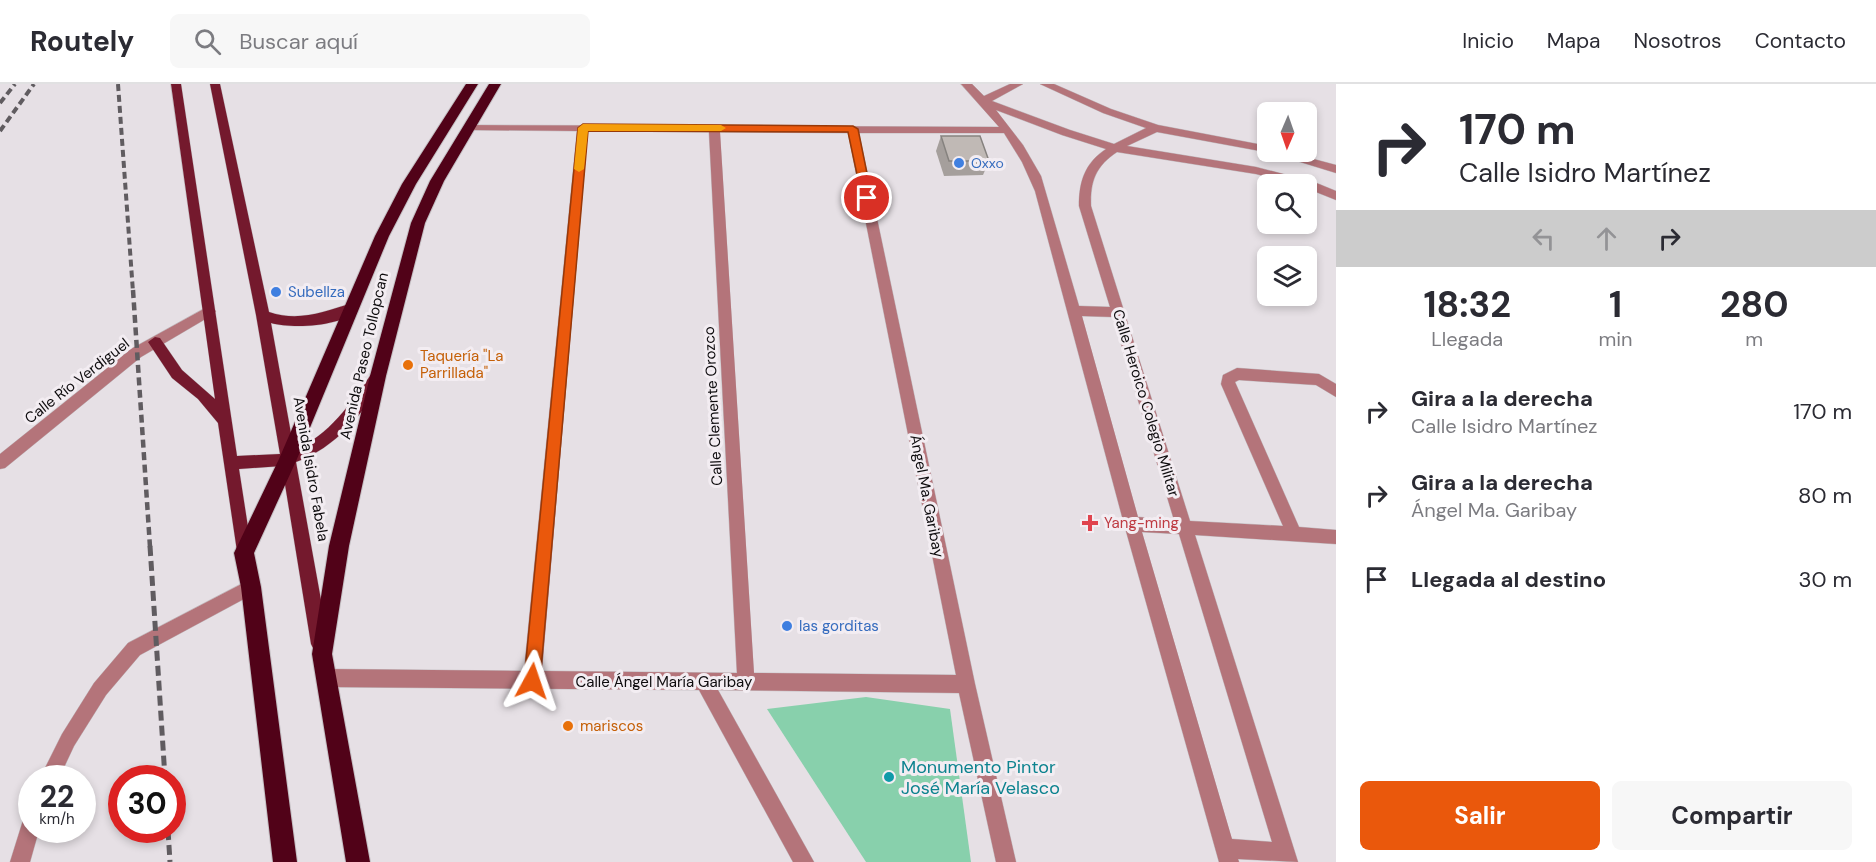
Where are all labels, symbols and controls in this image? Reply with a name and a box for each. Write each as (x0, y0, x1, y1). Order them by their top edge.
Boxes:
search box (170, 14, 590, 68)
text: Routely (30, 23, 134, 60)
icon: search (191, 25, 224, 58)
text: Buscar aquí (239, 27, 358, 56)
text: Inicio (1462, 27, 1514, 55)
text: Mapa (1547, 27, 1601, 55)
text: Nosotros (1634, 27, 1722, 55)
text: Contacto (1755, 27, 1846, 55)
north arrow (1257, 102, 1317, 162)
map controls (1257, 102, 1317, 306)
text: 170 m (1459, 102, 1576, 157)
icon: right (1360, 108, 1438, 186)
place label: Oxxo (971, 154, 1004, 172)
text: Calle Isidro Martínez (1459, 155, 1711, 190)
marker: Oxxo (952, 156, 966, 170)
pin (841, 172, 892, 223)
button: search (1257, 174, 1317, 234)
icon: arrive (850, 181, 883, 214)
icon: left (1527, 222, 1560, 255)
icon: ahead (1590, 222, 1623, 255)
icon: right (1653, 222, 1686, 255)
button: layers (1257, 246, 1317, 306)
street label: Avenida Paseo Tollopcan (335, 271, 393, 441)
text: 18:32 (1423, 281, 1511, 328)
text: 1 (1609, 281, 1622, 328)
text: 280 (1720, 281, 1789, 328)
place label: Subellza (288, 282, 345, 302)
marker: Subellza (269, 285, 283, 299)
street label: Calle Heroico Colegio Militar (1108, 307, 1184, 500)
street label: Calle Clemente Orozco (699, 326, 727, 486)
text: Llegada (1431, 326, 1503, 352)
text: min (1598, 326, 1632, 352)
text: m (1745, 326, 1763, 352)
street label: Calle Río Verdiguel (20, 334, 134, 428)
place label: Taquería "La Parrillada" (420, 346, 503, 383)
marker: Taquería "La Parrillada" (401, 358, 415, 372)
text: Gira a la derecha (1411, 384, 1593, 413)
street label: Avenida Isidro Fabela (288, 395, 334, 543)
icon: right (1360, 395, 1393, 428)
text: 170 m (1793, 397, 1852, 426)
text: Calle Isidro Martínez (1411, 413, 1597, 439)
street label: Ángel Ma. Garibay (905, 433, 949, 560)
text: Gira a la derecha (1411, 468, 1593, 497)
icon: right (1360, 479, 1393, 512)
text: 80 m (1798, 481, 1852, 510)
text: Ángel Ma. Garibay (1411, 497, 1577, 523)
place label: Yang-ming (1104, 513, 1179, 533)
marker: Yang-ming (1081, 514, 1099, 532)
icon: arrive (1360, 563, 1393, 596)
text: Llegada al destino (1411, 565, 1606, 594)
text: 30 m (1798, 565, 1852, 594)
place label: las gorditas (799, 616, 879, 636)
marker: las gorditas (780, 619, 794, 633)
position arrow (500, 649, 564, 713)
street label: Calle Ángel María Garibay (576, 672, 753, 692)
place label: mariscos (580, 716, 643, 736)
marker: mariscos (561, 719, 575, 733)
place label: Monumento Pintor José María Velasco (901, 755, 1060, 800)
speed limit sign: 30 (108, 765, 186, 843)
marker: Monumento Pintor José María Velasco (882, 770, 896, 784)
text: 22 (40, 777, 74, 816)
button: Salir (1360, 781, 1600, 850)
button: Compartir (1612, 781, 1852, 850)
text: km/h (39, 809, 75, 829)

